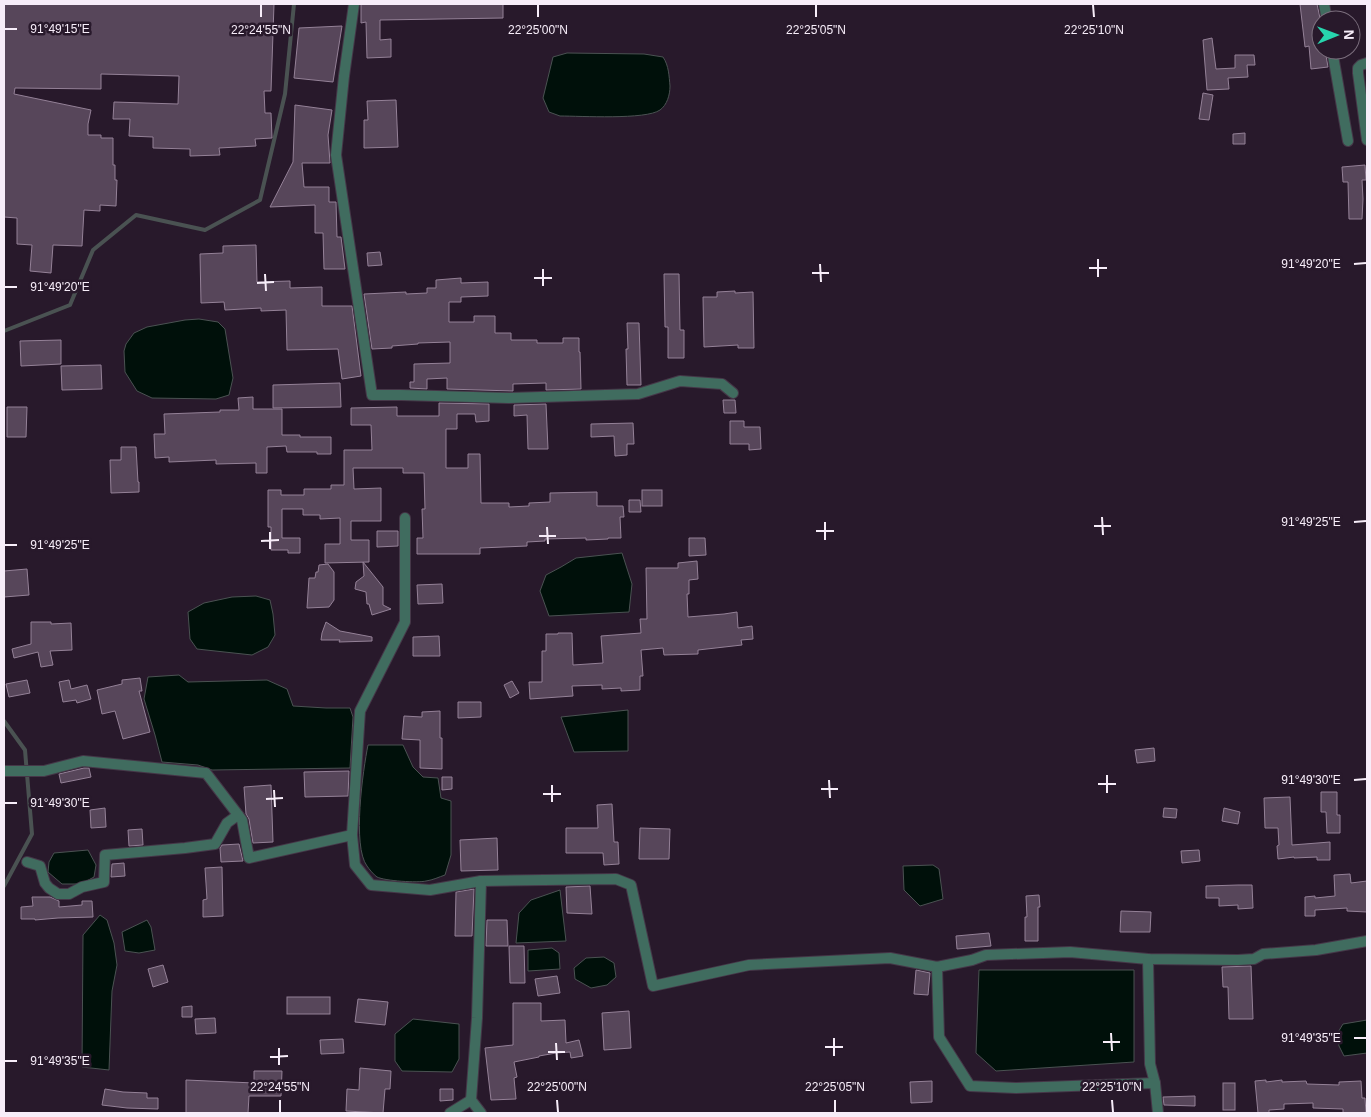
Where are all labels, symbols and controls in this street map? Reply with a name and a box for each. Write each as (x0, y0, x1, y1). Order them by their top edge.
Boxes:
north arrow (1311, 10, 1361, 60)
text: 91°49'15"E (30, 22, 90, 36)
text: 22°24'55"N (231, 23, 291, 37)
text: 22°25'00"N (508, 23, 568, 37)
text: 22°25'05"N (786, 23, 846, 37)
text: 22°25'10"N (1064, 23, 1124, 37)
text: N (1341, 30, 1357, 40)
text: 91°49'20"E (1281, 257, 1341, 271)
text: 91°49'20"E (30, 280, 90, 294)
text: 91°49'25"E (1281, 515, 1341, 529)
text: 91°49'25"E (30, 538, 90, 552)
text: 91°49'30"E (1281, 773, 1341, 787)
text: 91°49'30"E (30, 796, 90, 810)
text: 91°49'35"E (1281, 1031, 1341, 1045)
text: 91°49'35"E (30, 1054, 90, 1068)
text: 22°24'55"N (250, 1080, 310, 1094)
text: 22°25'00"N (527, 1080, 587, 1094)
text: 22°25'05"N (805, 1080, 865, 1094)
text: 22°25'10"N (1082, 1080, 1142, 1094)

